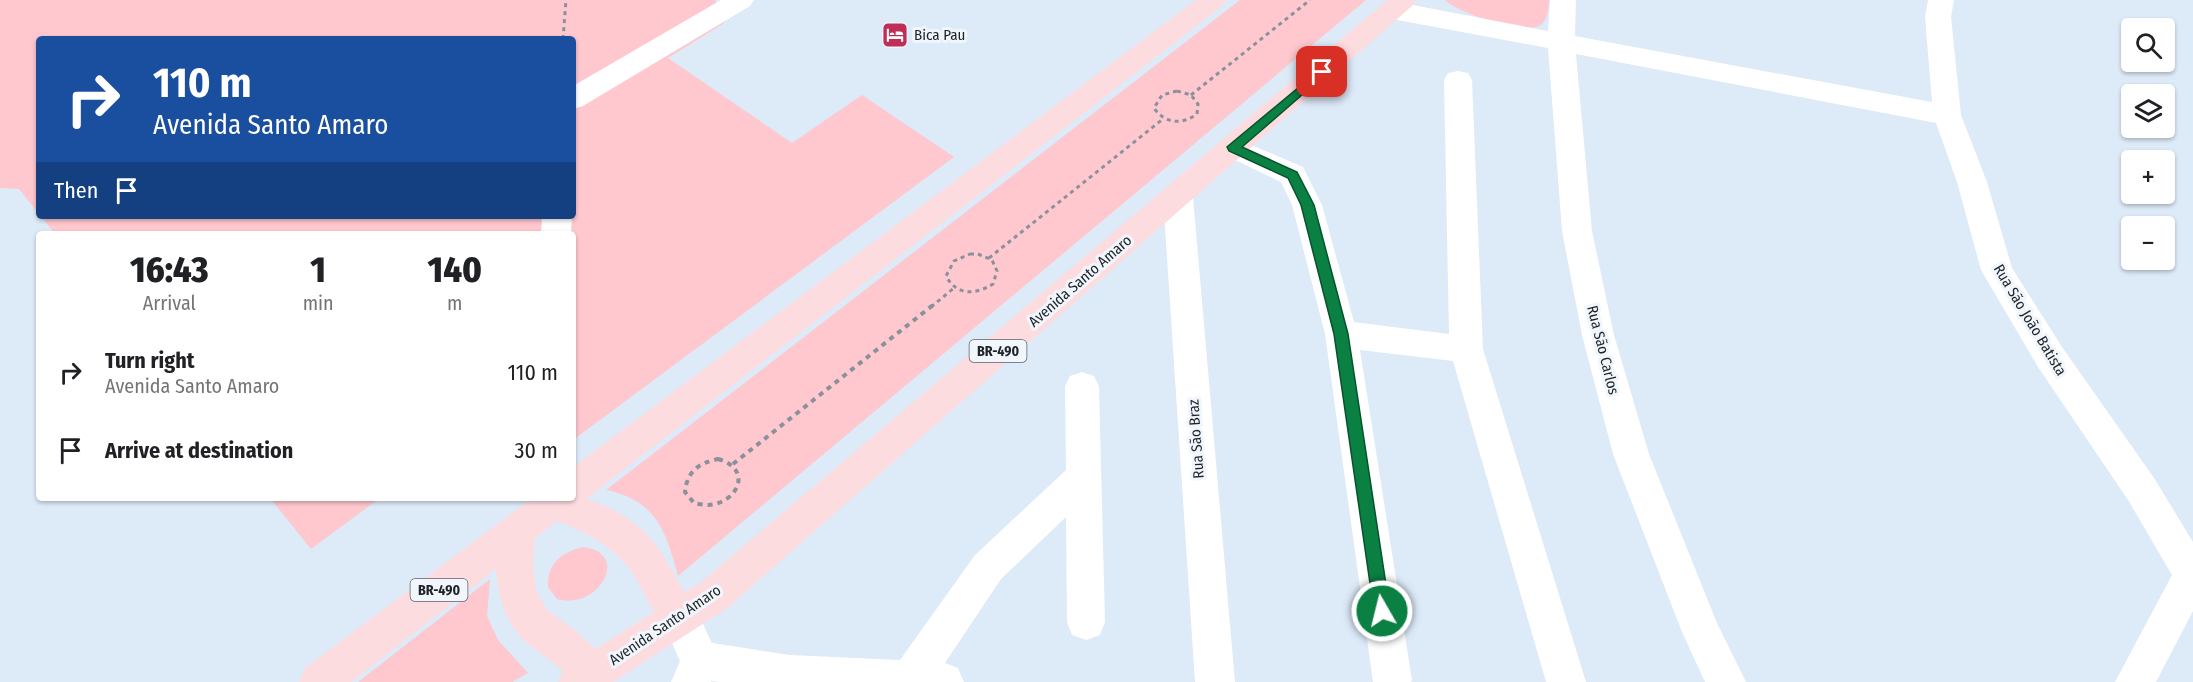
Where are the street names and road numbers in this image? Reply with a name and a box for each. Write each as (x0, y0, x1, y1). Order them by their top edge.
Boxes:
street label: Avenida Santo Amaro (1025, 231, 1135, 331)
street label: Rua São João Batista (1990, 261, 2070, 379)
street label: Rua São Carlos (1583, 304, 1623, 396)
road number: BR-490 (970, 340, 1026, 362)
street label: Rua São Braz (1184, 399, 1208, 479)
road number: BR-490 (410, 579, 468, 601)
street label: Avenida Santo Amaro (606, 581, 724, 669)

